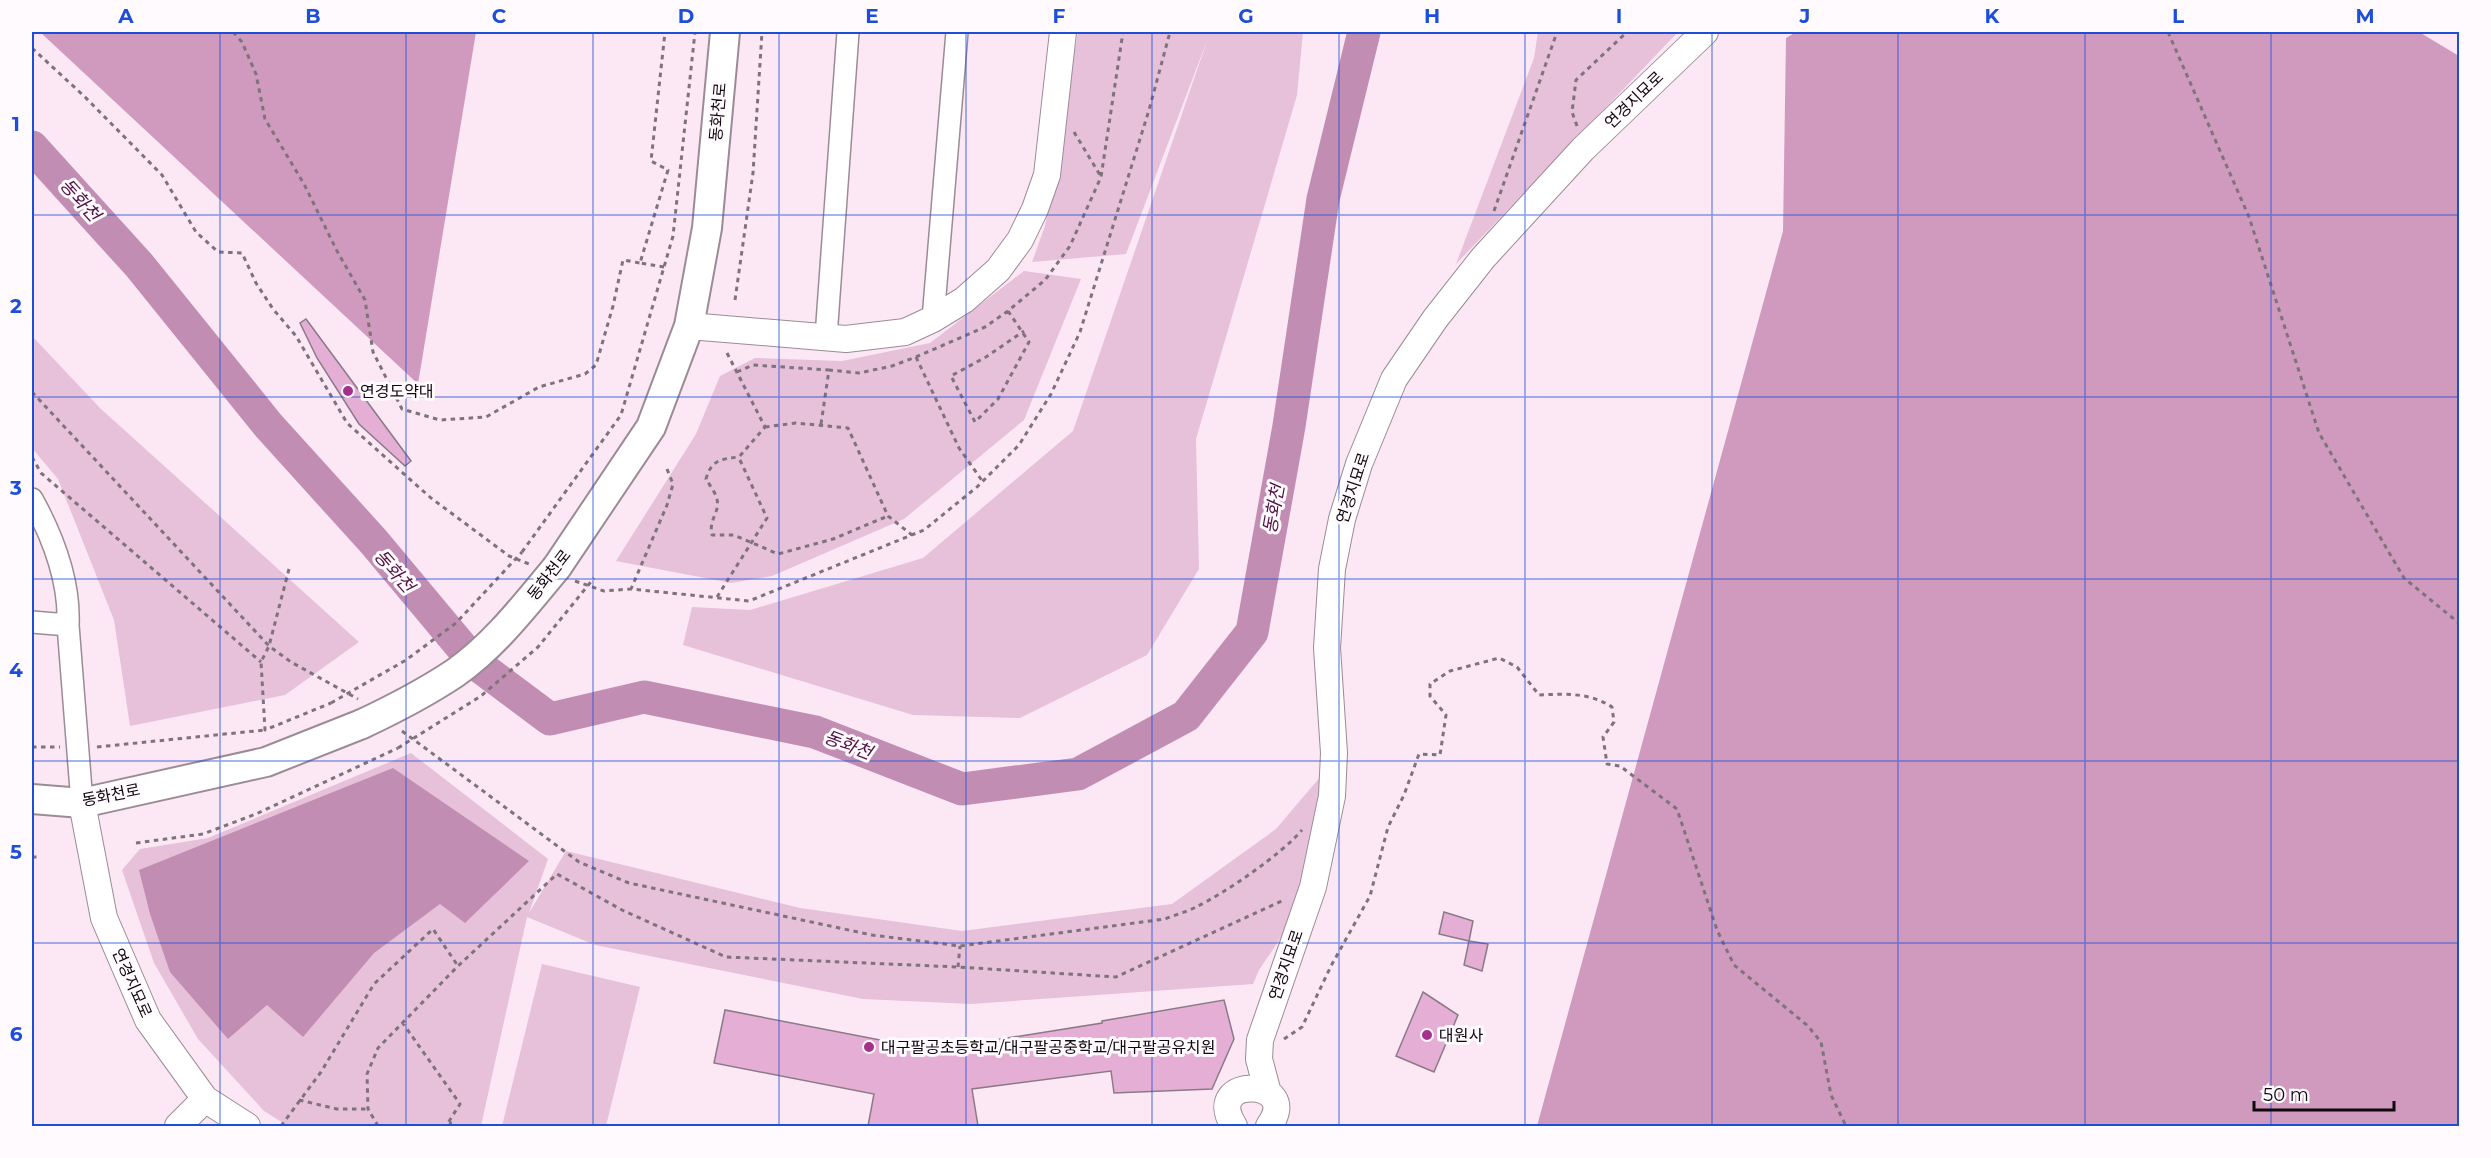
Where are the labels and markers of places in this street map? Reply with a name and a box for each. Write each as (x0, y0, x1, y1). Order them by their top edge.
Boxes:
place label: 연경도약대 (360, 382, 434, 401)
marker: 연경도약대 (341, 384, 355, 398)
place label: 대원사 (1439, 1026, 1483, 1045)
marker: 대원사 (1420, 1028, 1434, 1042)
place label: 대구팔공초등학교/대구팔공중학교/대구팔공유치원 (881, 1038, 1216, 1057)
marker: 대구팔공초등학교/대구팔공중학교/대구팔공유치원 (862, 1040, 876, 1054)

